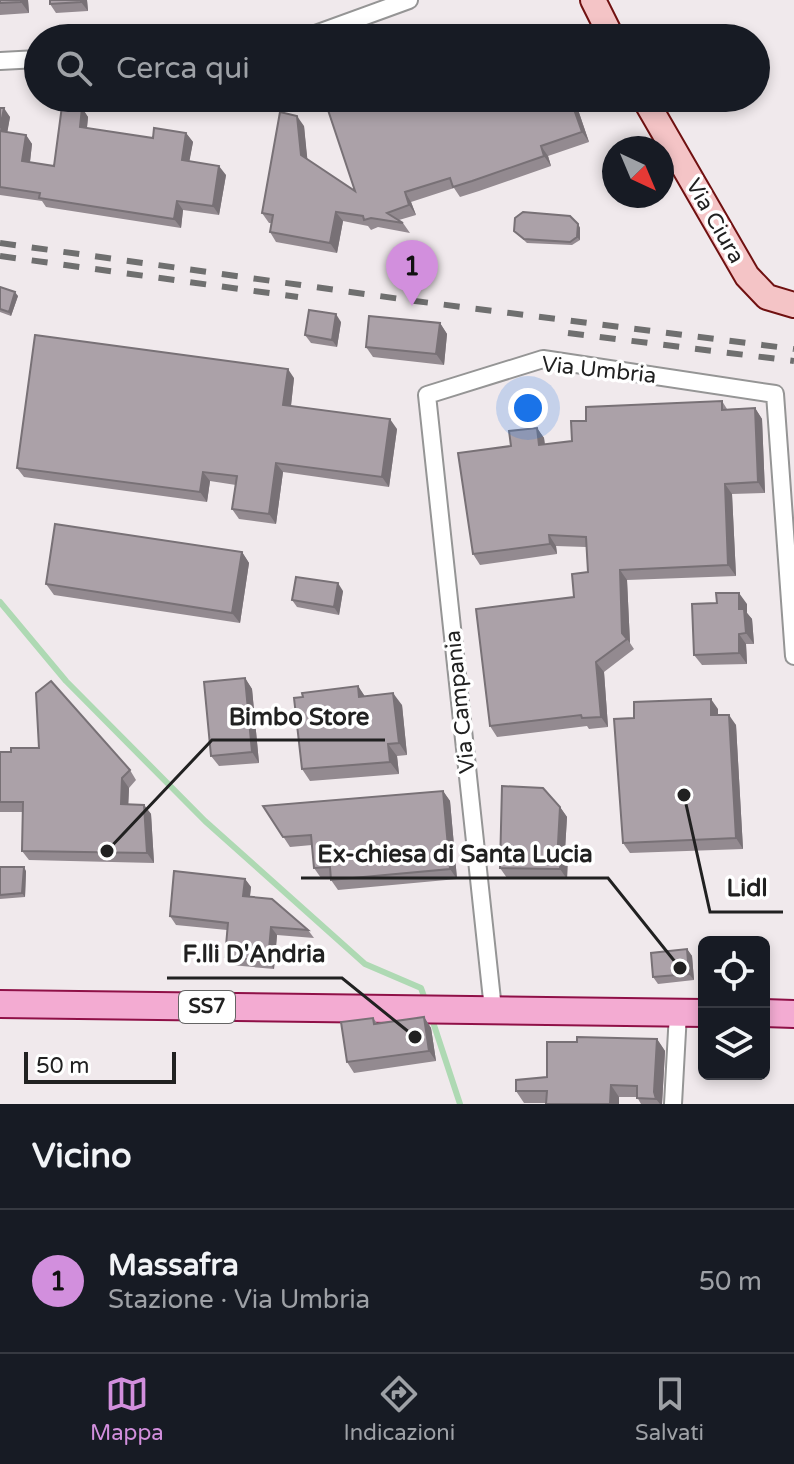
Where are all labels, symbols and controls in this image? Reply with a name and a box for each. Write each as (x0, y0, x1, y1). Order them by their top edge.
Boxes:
search box (24, 24, 770, 112)
icon: search (52, 46, 96, 90)
text: Cerca qui (116, 50, 250, 87)
north arrow (602, 136, 674, 208)
street label: Via Ciura (680, 174, 750, 268)
pin: 1 (386, 240, 438, 306)
street label: Via Umbria (540, 351, 658, 389)
your location (508, 388, 548, 428)
street label: Via Campania (440, 629, 480, 775)
callout: Bimbo Store (212, 692, 385, 740)
text: Bimbo Store (229, 703, 370, 732)
callout: Ex-chiesa di Santa Lucia (301, 830, 608, 878)
text: Ex-chiesa di Santa Lucia (317, 840, 593, 869)
callout: Lidl (710, 864, 783, 912)
text: Lidl (727, 874, 767, 903)
callout: F.lli D'Andria (167, 930, 342, 978)
map controls (698, 936, 770, 1080)
button: locate (698, 936, 770, 1008)
text: F.lli D'Andria (183, 940, 325, 969)
road number: SS7 (179, 991, 235, 1023)
button: layers (698, 1008, 770, 1080)
scale bar (24, 1048, 176, 1084)
text: 50 m (36, 1053, 90, 1079)
text: Vicino (32, 1136, 132, 1177)
text: Massafra (108, 1247, 239, 1284)
text: 1 (50, 1266, 66, 1297)
text: 50 m (699, 1266, 762, 1297)
text: Stazione · Via Umbria (108, 1284, 370, 1315)
tab: Mappa (90, 1372, 164, 1446)
tab: Indicazioni (344, 1372, 455, 1446)
tab: Salvati (635, 1372, 704, 1446)

